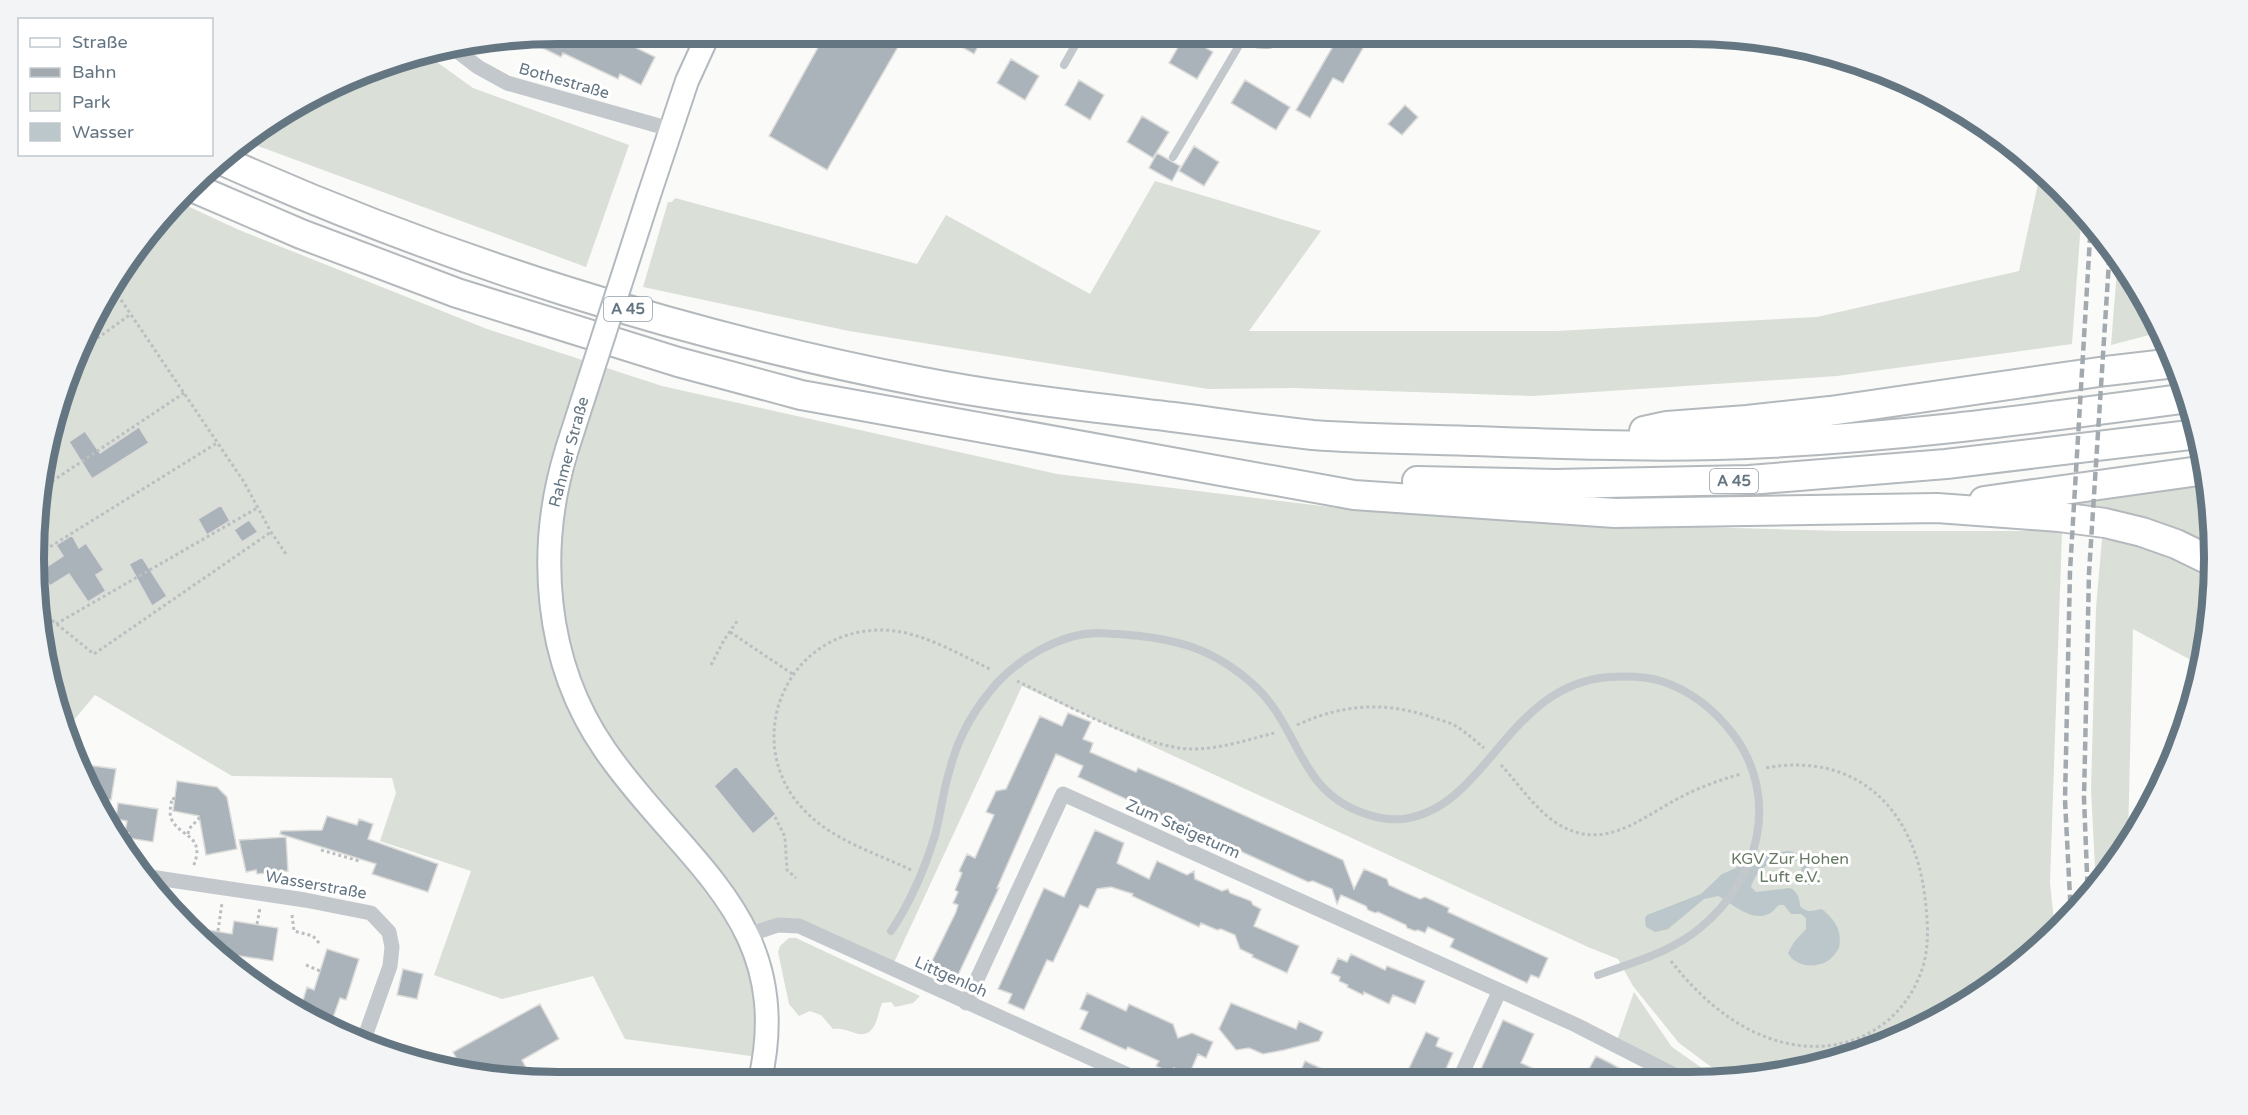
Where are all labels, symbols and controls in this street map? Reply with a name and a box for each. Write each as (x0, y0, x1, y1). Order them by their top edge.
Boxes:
legend (18, 18, 213, 156)
text: Straße (72, 31, 128, 53)
street label: Bothestraße (516, 59, 612, 103)
text: Bahn (72, 61, 117, 83)
text: Park (72, 91, 111, 113)
text: Wasser (72, 121, 134, 143)
road number: A 45 (604, 297, 652, 321)
street label: Rahmer Straße (545, 395, 593, 509)
road number: A 45 (1710, 469, 1758, 493)
street label: Zum Steigeturm (1123, 795, 1243, 863)
park label: KGV Zur Hohen Luft e.V. (1731, 849, 1849, 887)
street label: Wasserstraße (264, 866, 368, 904)
street label: Littgenloh (911, 952, 991, 1002)

